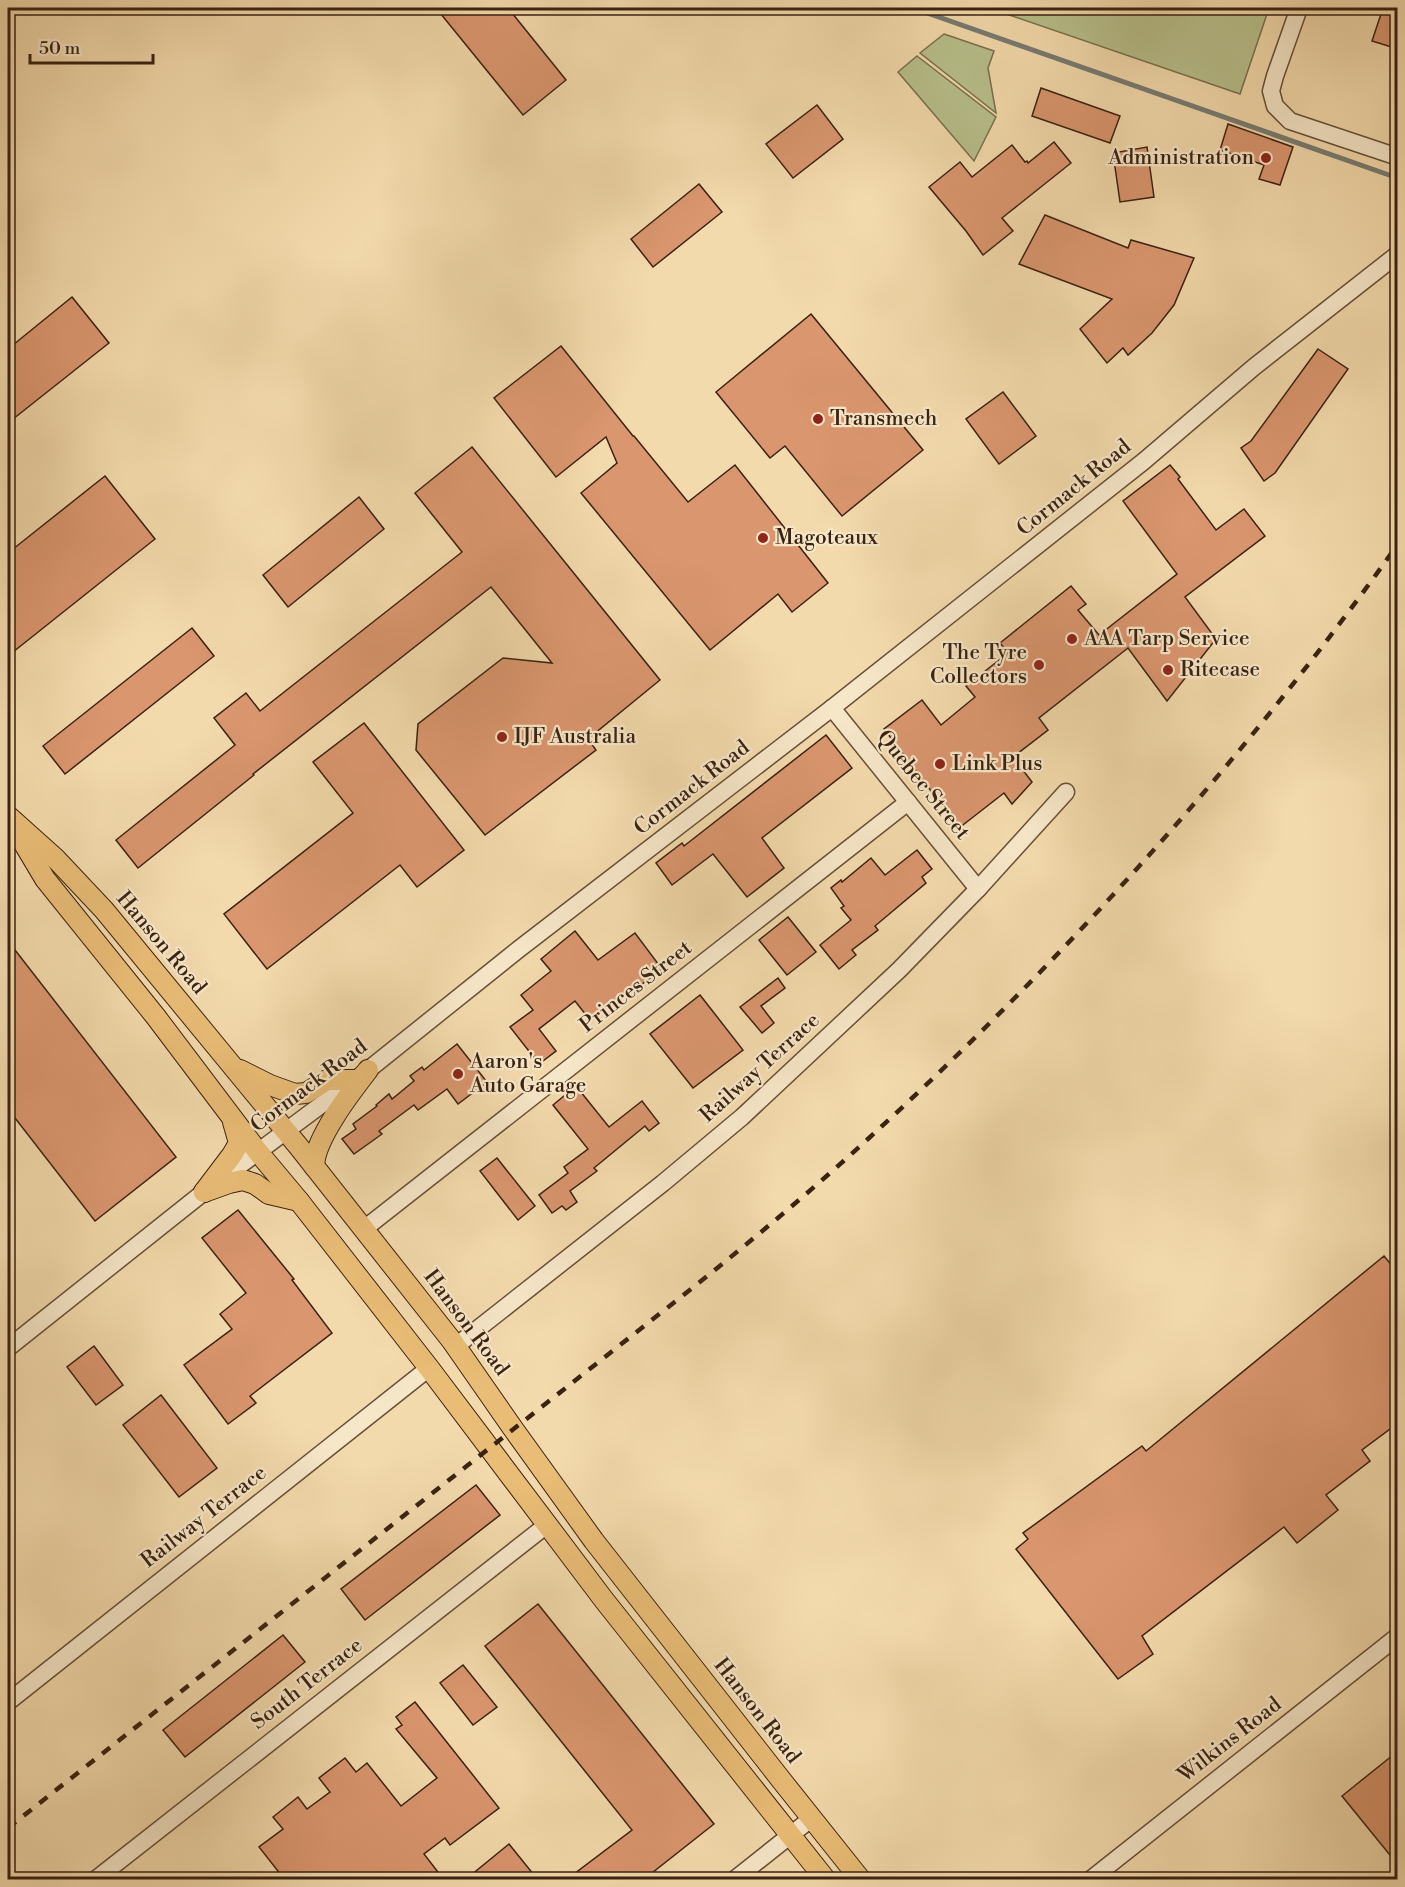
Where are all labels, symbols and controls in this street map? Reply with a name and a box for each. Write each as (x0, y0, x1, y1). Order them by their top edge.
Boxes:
scale bar (30, 27, 153, 65)
text: 50 m (39, 37, 81, 60)
place label: Administration (1107, 145, 1254, 171)
marker: Administration (1259, 151, 1273, 165)
place label: Transmech (830, 406, 938, 432)
marker: Transmech (811, 412, 825, 426)
street label: Cormack Road (1012, 434, 1136, 542)
place label: Magoteaux (775, 525, 878, 551)
marker: Magoteaux (756, 531, 770, 545)
place label: AAA Tarp Service (1083, 626, 1250, 652)
marker: AAA Tarp Service (1065, 632, 1079, 646)
place label: The Tyre Collectors (930, 640, 1027, 690)
place label: Ritecase (1180, 657, 1260, 683)
marker: The Tyre Collectors (1032, 658, 1046, 672)
marker: Ritecase (1161, 663, 1175, 677)
place label: IJF Australia (514, 724, 637, 750)
street label: Quebec Street (871, 725, 975, 846)
marker: IJF Australia (495, 730, 509, 744)
street label: Cormack Road (629, 735, 755, 841)
place label: Link Plus (952, 751, 1042, 777)
marker: Link Plus (933, 757, 947, 771)
street label: Hanson Road (110, 886, 212, 1000)
street label: Princes Street (575, 935, 698, 1039)
street label: Railway Terrace (695, 1007, 825, 1129)
street label: Cormack Road (246, 1034, 373, 1138)
place label: Aaron's Auto Garage (469, 1049, 586, 1099)
marker: Aaron's Auto Garage (451, 1067, 465, 1081)
street label: Hanson Road (418, 1265, 514, 1381)
street label: Railway Terrace (136, 1460, 272, 1574)
street label: South Terrace (246, 1632, 368, 1736)
street label: Hanson Road (708, 1653, 806, 1769)
street label: Wilkins Road (1172, 1692, 1287, 1789)

